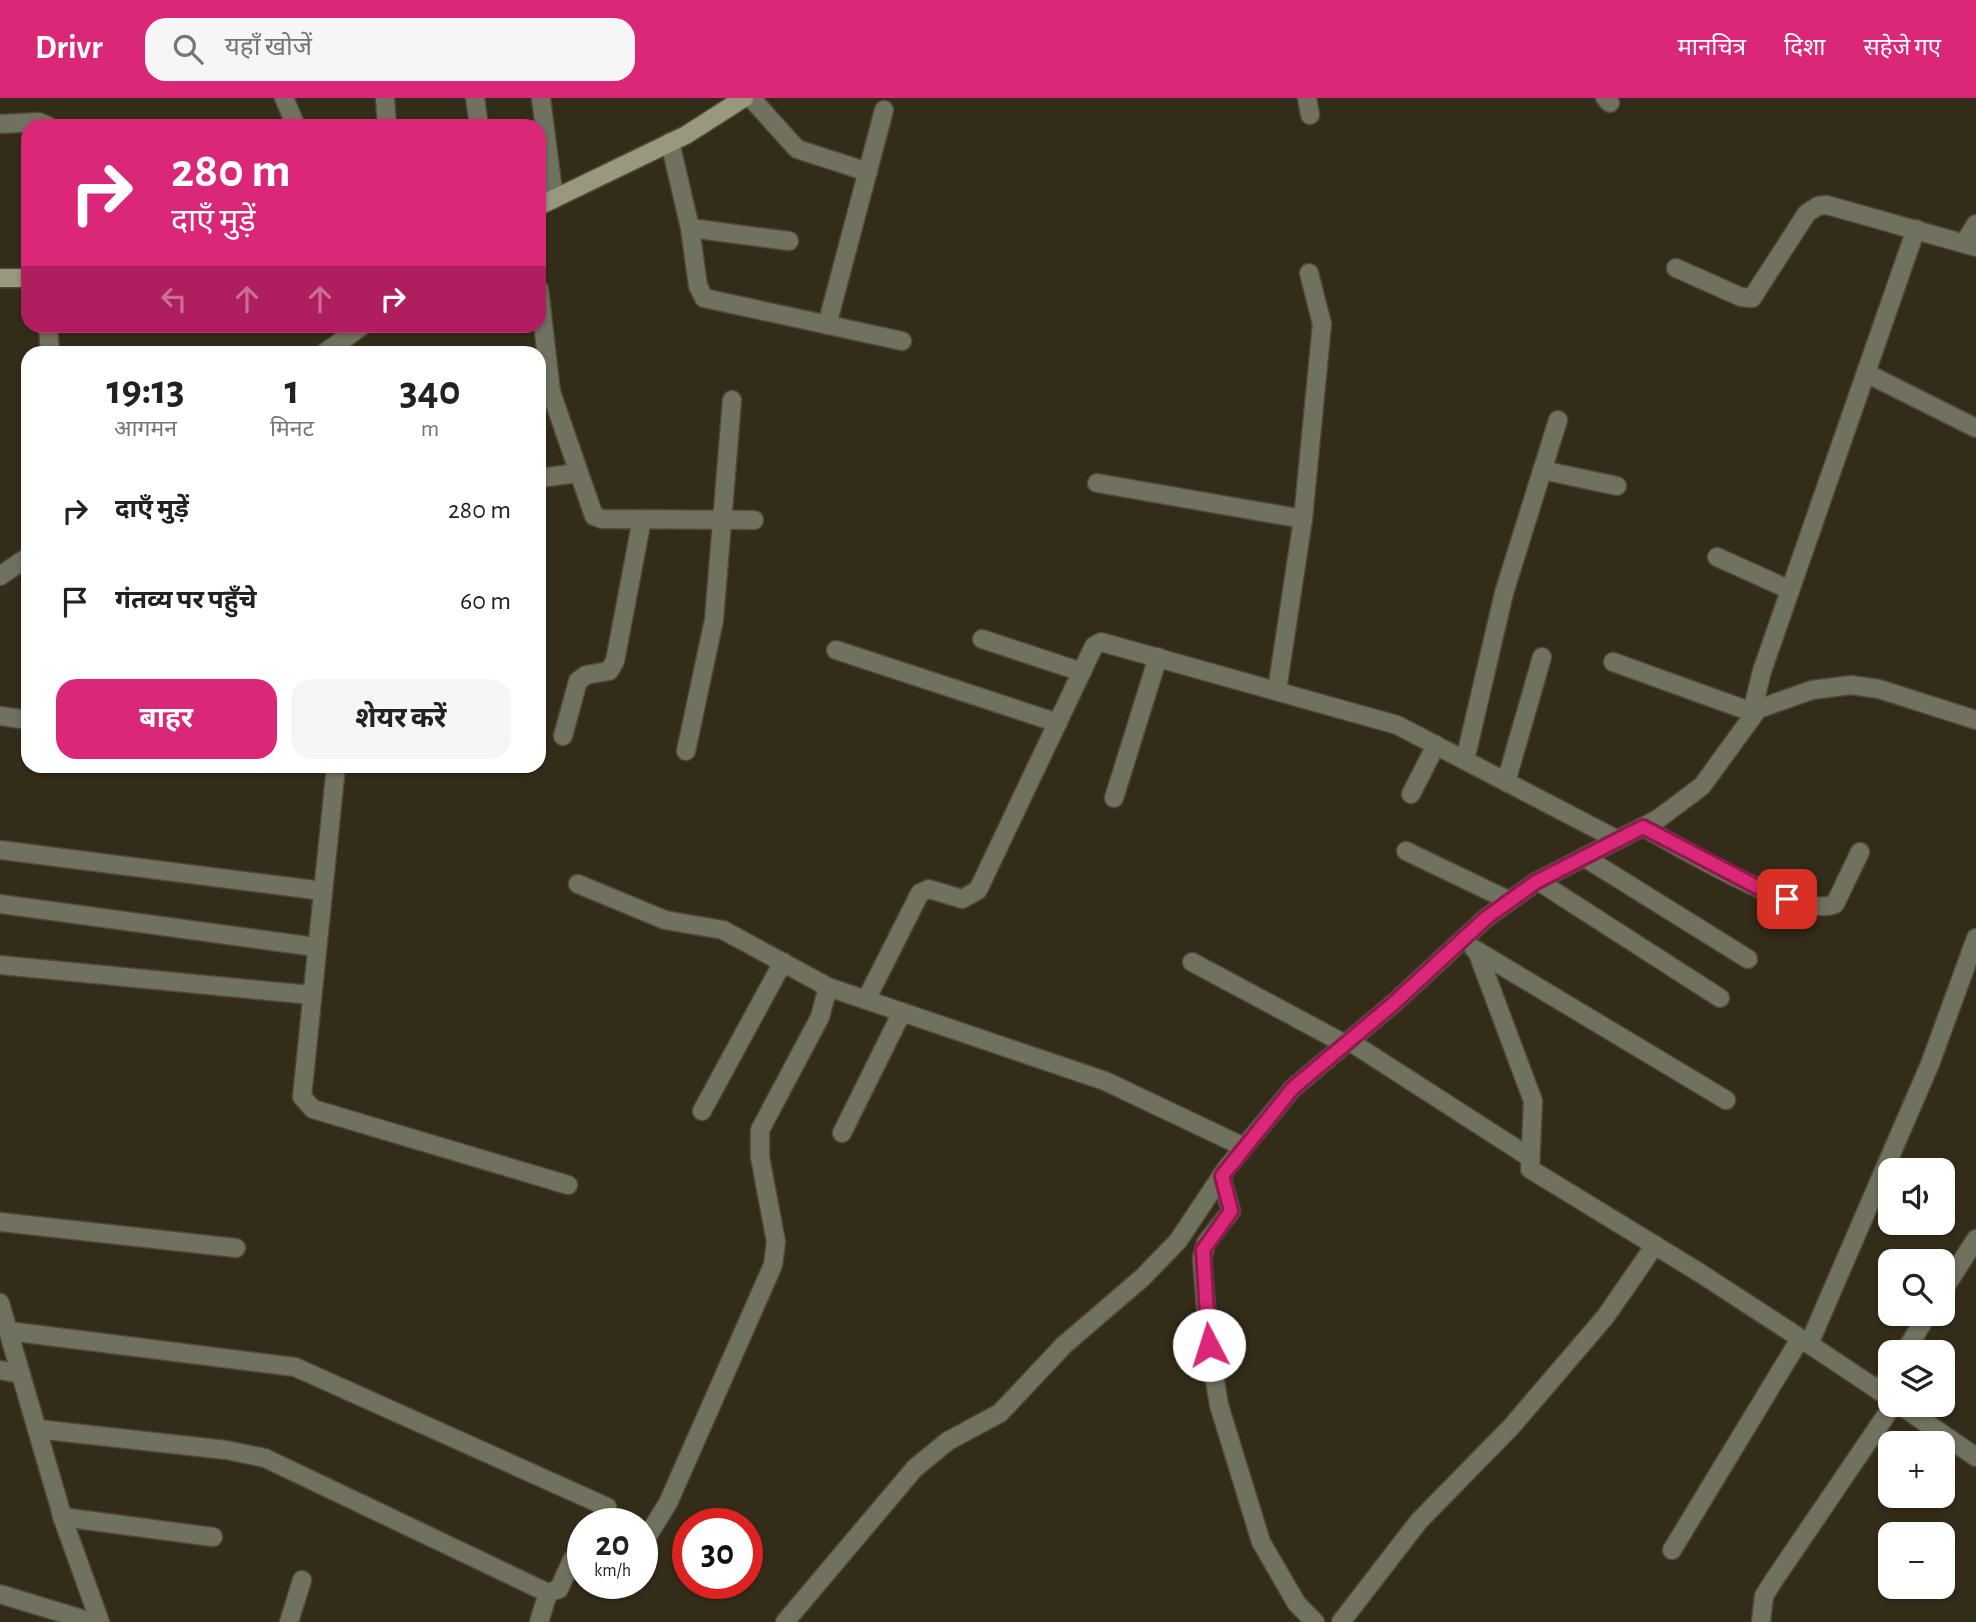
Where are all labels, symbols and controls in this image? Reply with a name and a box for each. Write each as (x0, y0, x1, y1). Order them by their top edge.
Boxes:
search box (145, 18, 635, 81)
icon: search (169, 30, 207, 68)
text: Drivr (35, 32, 103, 65)
text: यहाँ खोजें (225, 34, 312, 60)
text: मानचित्र (1677, 36, 1746, 60)
text: दिशा (1784, 36, 1825, 60)
text: सहेजे गए (1863, 36, 1941, 60)
icon: right (56, 147, 147, 238)
text: 280 m (171, 147, 291, 196)
text: दाएँ मुड़ें (171, 205, 256, 237)
icon: left (155, 280, 193, 318)
icon: ahead (228, 280, 266, 318)
icon: ahead (301, 280, 339, 318)
icon: right (374, 280, 412, 318)
text: 19:13 (106, 369, 185, 411)
text: 1 (284, 369, 300, 411)
text: 340 (399, 370, 461, 412)
text: आगमन (114, 418, 177, 441)
text: मिनट (270, 418, 314, 441)
text: m (421, 418, 439, 441)
icon: right (56, 492, 94, 530)
text: दाएँ मुड़ें (115, 496, 189, 522)
text: 280 m (448, 497, 511, 523)
icon: arrive (56, 583, 94, 621)
text: गंतव्य पर पहुँचे (115, 587, 257, 613)
text: 60 m (460, 588, 511, 614)
button: बाहर (56, 679, 277, 759)
button: शेयर करें (291, 679, 511, 759)
pin (1757, 869, 1817, 929)
icon: arrive (1768, 880, 1806, 918)
map controls (1878, 1158, 1955, 1599)
button: sound (1878, 1158, 1955, 1235)
button: search (1878, 1249, 1955, 1326)
position arrow (1172, 1308, 1246, 1382)
button: layers (1878, 1340, 1955, 1417)
button: + (1878, 1431, 1955, 1508)
speed limit sign: 30 (672, 1508, 763, 1599)
button: − (1878, 1522, 1955, 1599)
text: 20 (595, 1527, 630, 1562)
text: km/h (594, 1562, 631, 1580)

